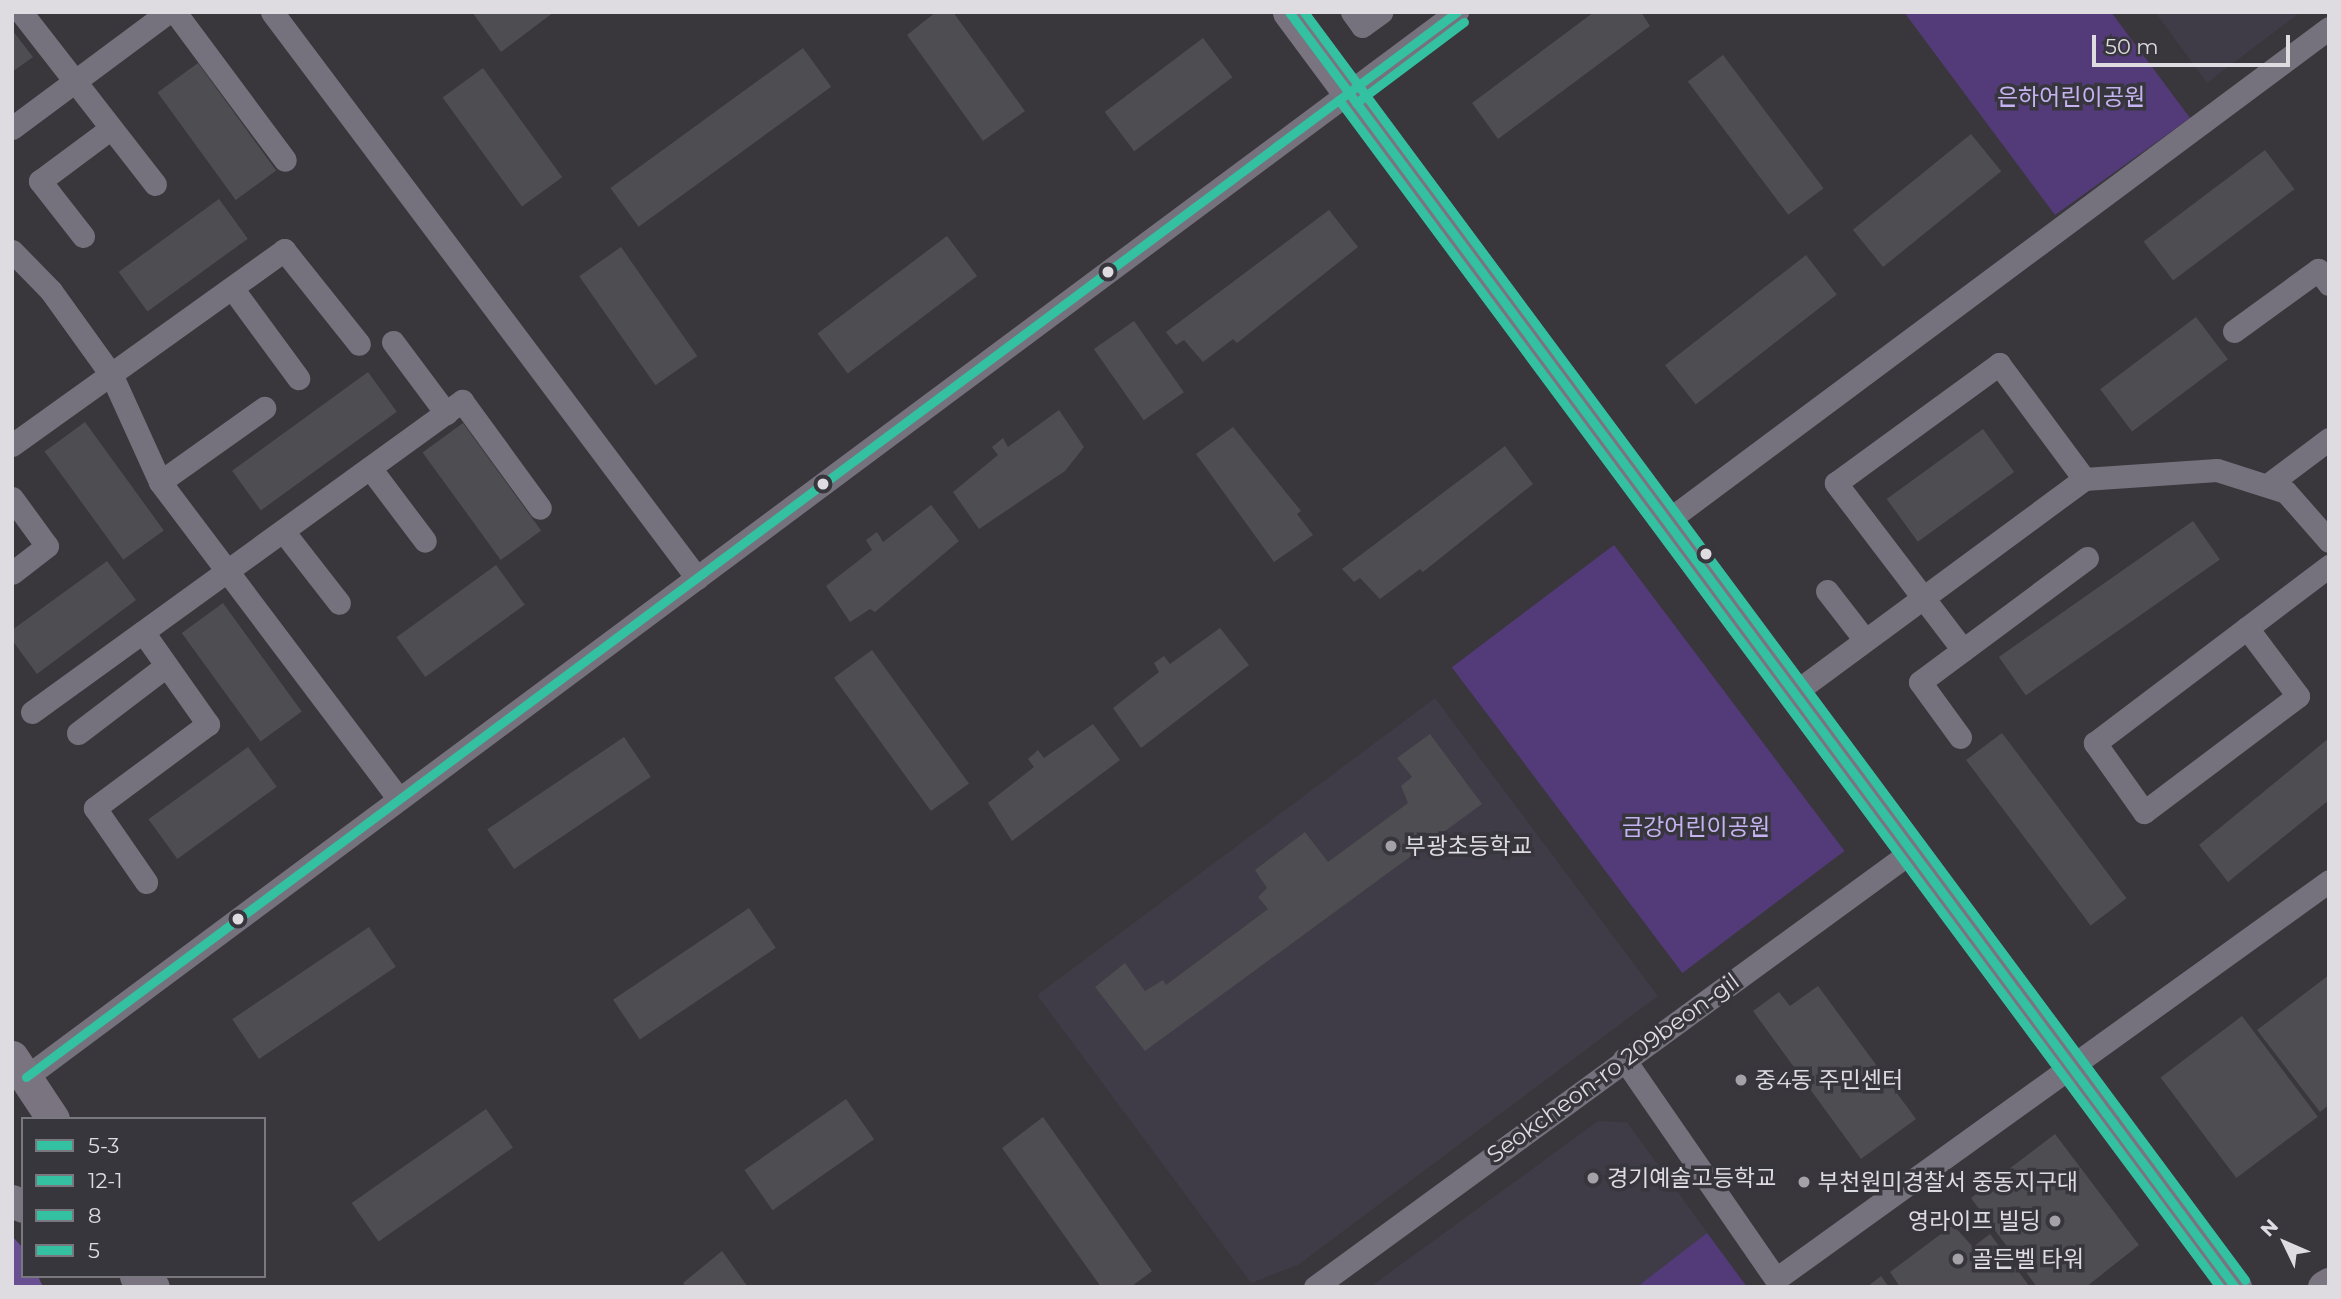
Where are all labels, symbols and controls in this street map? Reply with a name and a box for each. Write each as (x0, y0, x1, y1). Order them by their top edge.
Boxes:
scale bar (2096, 21, 2294, 65)
text: 50 m (2105, 34, 2159, 59)
park label: 은하어린이공원 (1997, 83, 2145, 111)
unlabelled marker (1101, 265, 1115, 279)
unlabelled marker (816, 477, 830, 491)
unlabelled marker (1699, 547, 1713, 561)
park label: 금강어린이공원 (1622, 813, 1770, 841)
place label: 부광초등학교 (1405, 832, 1532, 860)
marker: 부광초등학교 (1383, 838, 1399, 854)
unlabelled marker (231, 912, 245, 926)
street label: Seokcheon-ro 209beon-gil (1482, 967, 1744, 1169)
place label: 중4동 주민센터 (1755, 1066, 1903, 1094)
marker: 중4동 주민센터 (1733, 1072, 1749, 1088)
legend (21, 1117, 266, 1278)
text: 5-3 (88, 1133, 119, 1158)
place label: 경기예술고등학교 (1607, 1164, 1776, 1192)
text: 12-1 (88, 1168, 123, 1193)
place label: 부천원미경찰서 중동지구대 (1818, 1168, 2078, 1196)
marker: 경기예술고등학교 (1585, 1170, 1601, 1186)
marker: 부천원미경찰서 중동지구대 (1796, 1174, 1812, 1190)
text: 8 (88, 1203, 101, 1228)
place label: 영라이프 빌딩 (1908, 1207, 2041, 1235)
north arrow (2250, 1208, 2320, 1278)
marker: 영라이프 빌딩 (2047, 1213, 2063, 1229)
text: N (2256, 1215, 2283, 1242)
text: 5 (88, 1238, 100, 1263)
place label: 골든벨 타워 (1972, 1245, 2084, 1273)
marker: 골든벨 타워 (1950, 1251, 1966, 1267)

